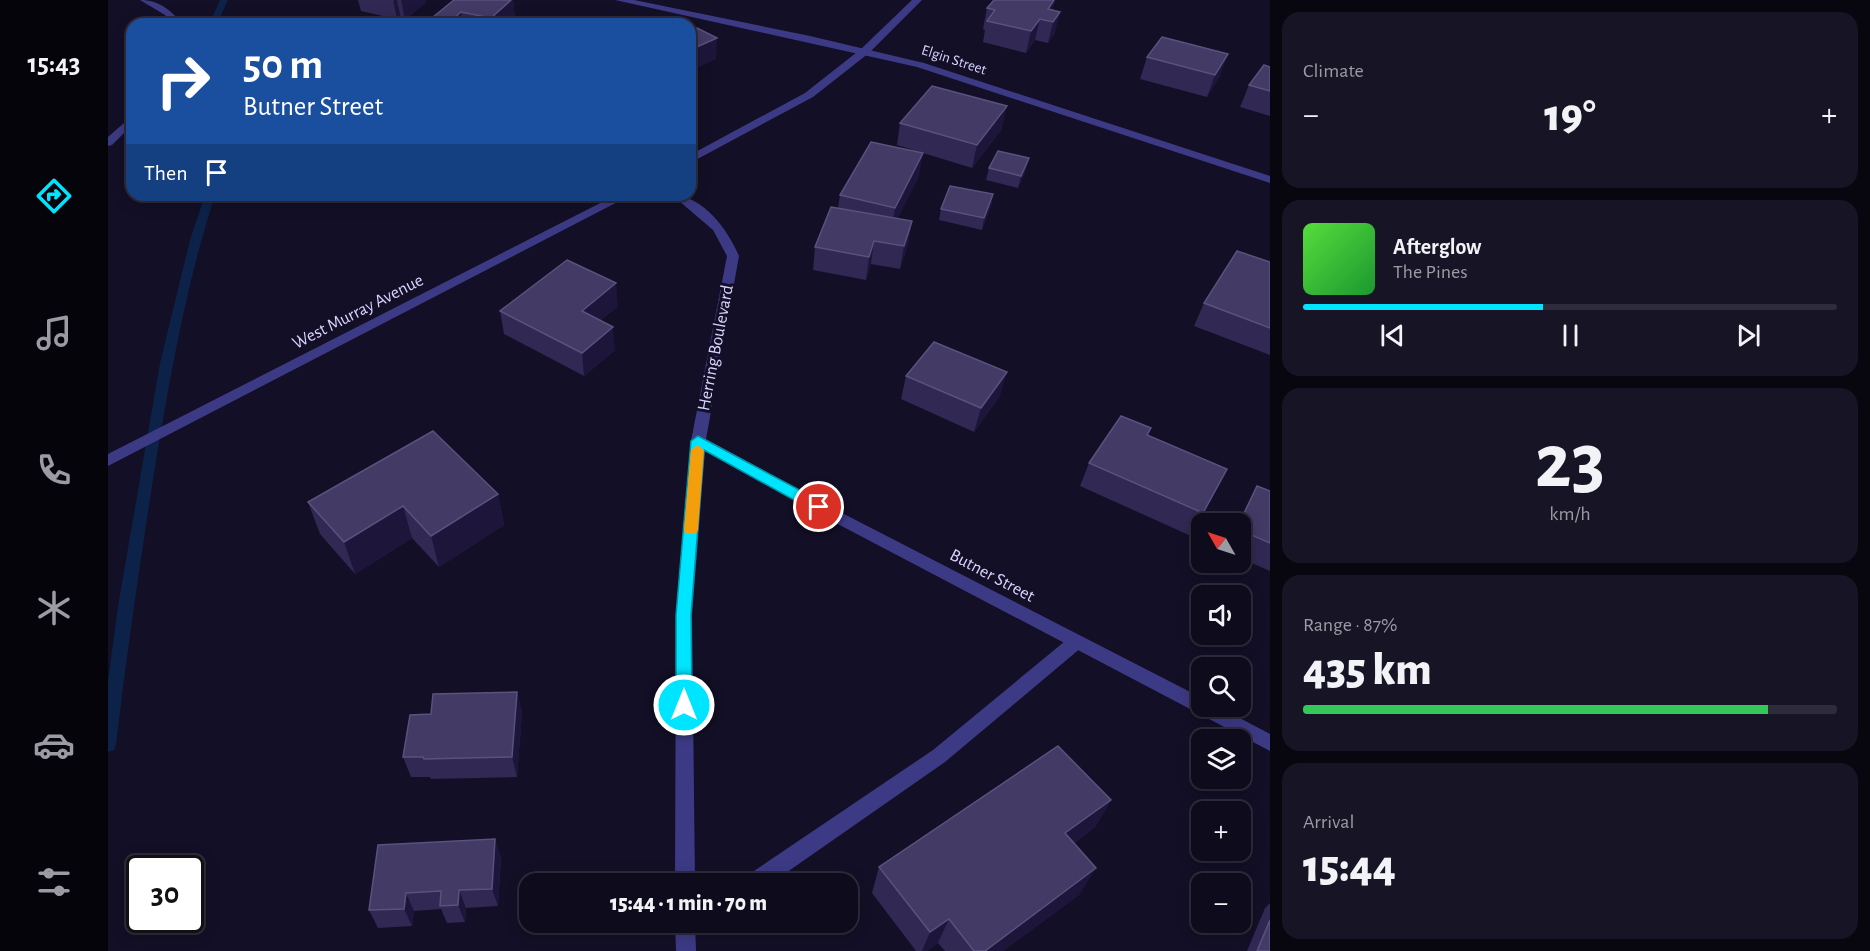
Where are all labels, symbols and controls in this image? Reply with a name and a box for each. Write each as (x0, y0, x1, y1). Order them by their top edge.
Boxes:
icon: right (144, 42, 222, 120)
street label: Elgin Street (920, 42, 989, 78)
text: 50 m (243, 44, 323, 86)
text: 15:43 (28, 50, 80, 77)
text: Climate (1303, 61, 1364, 81)
text: Butner Street (243, 93, 383, 120)
text: 19° (1544, 94, 1596, 139)
text: − (1303, 99, 1319, 132)
text: + (1821, 99, 1837, 132)
icon: arrive (200, 156, 233, 189)
text: Then (144, 162, 188, 184)
icon: directions (33, 175, 75, 217)
text: Afterglow (1393, 236, 1481, 258)
text: The Pines (1393, 262, 1468, 282)
street label: West Murray Avenue (290, 271, 426, 353)
street label: Herring Boulevard (695, 283, 737, 413)
icon: music (33, 312, 75, 354)
icon: previous (1376, 319, 1409, 352)
icon: pause (1554, 319, 1587, 352)
icon: next (1732, 319, 1765, 352)
text: 23 (1535, 424, 1605, 502)
icon: phone (33, 449, 75, 491)
pin (793, 481, 844, 532)
icon: arrive (802, 490, 835, 523)
text: km/h (1549, 504, 1591, 524)
north arrow (1191, 513, 1251, 573)
map controls (1191, 513, 1251, 933)
street label: Butner Street (947, 546, 1038, 606)
button: sound (1191, 585, 1251, 645)
icon: climate (33, 587, 75, 629)
text: Range · 87% (1303, 615, 1398, 635)
text: 435 km (1303, 648, 1432, 693)
button: search (1191, 657, 1251, 717)
position arrow (652, 673, 716, 737)
icon: car (33, 724, 75, 766)
button: layers (1191, 729, 1251, 789)
button: + (1191, 801, 1251, 861)
text: Arrival (1303, 812, 1354, 832)
text: 15:44 (1303, 845, 1396, 890)
speed limit sign: 30 (126, 855, 204, 933)
icon: filters (33, 861, 75, 903)
button: − (1191, 873, 1251, 933)
text: 15:44 · 1 min · 70 m (610, 892, 767, 914)

